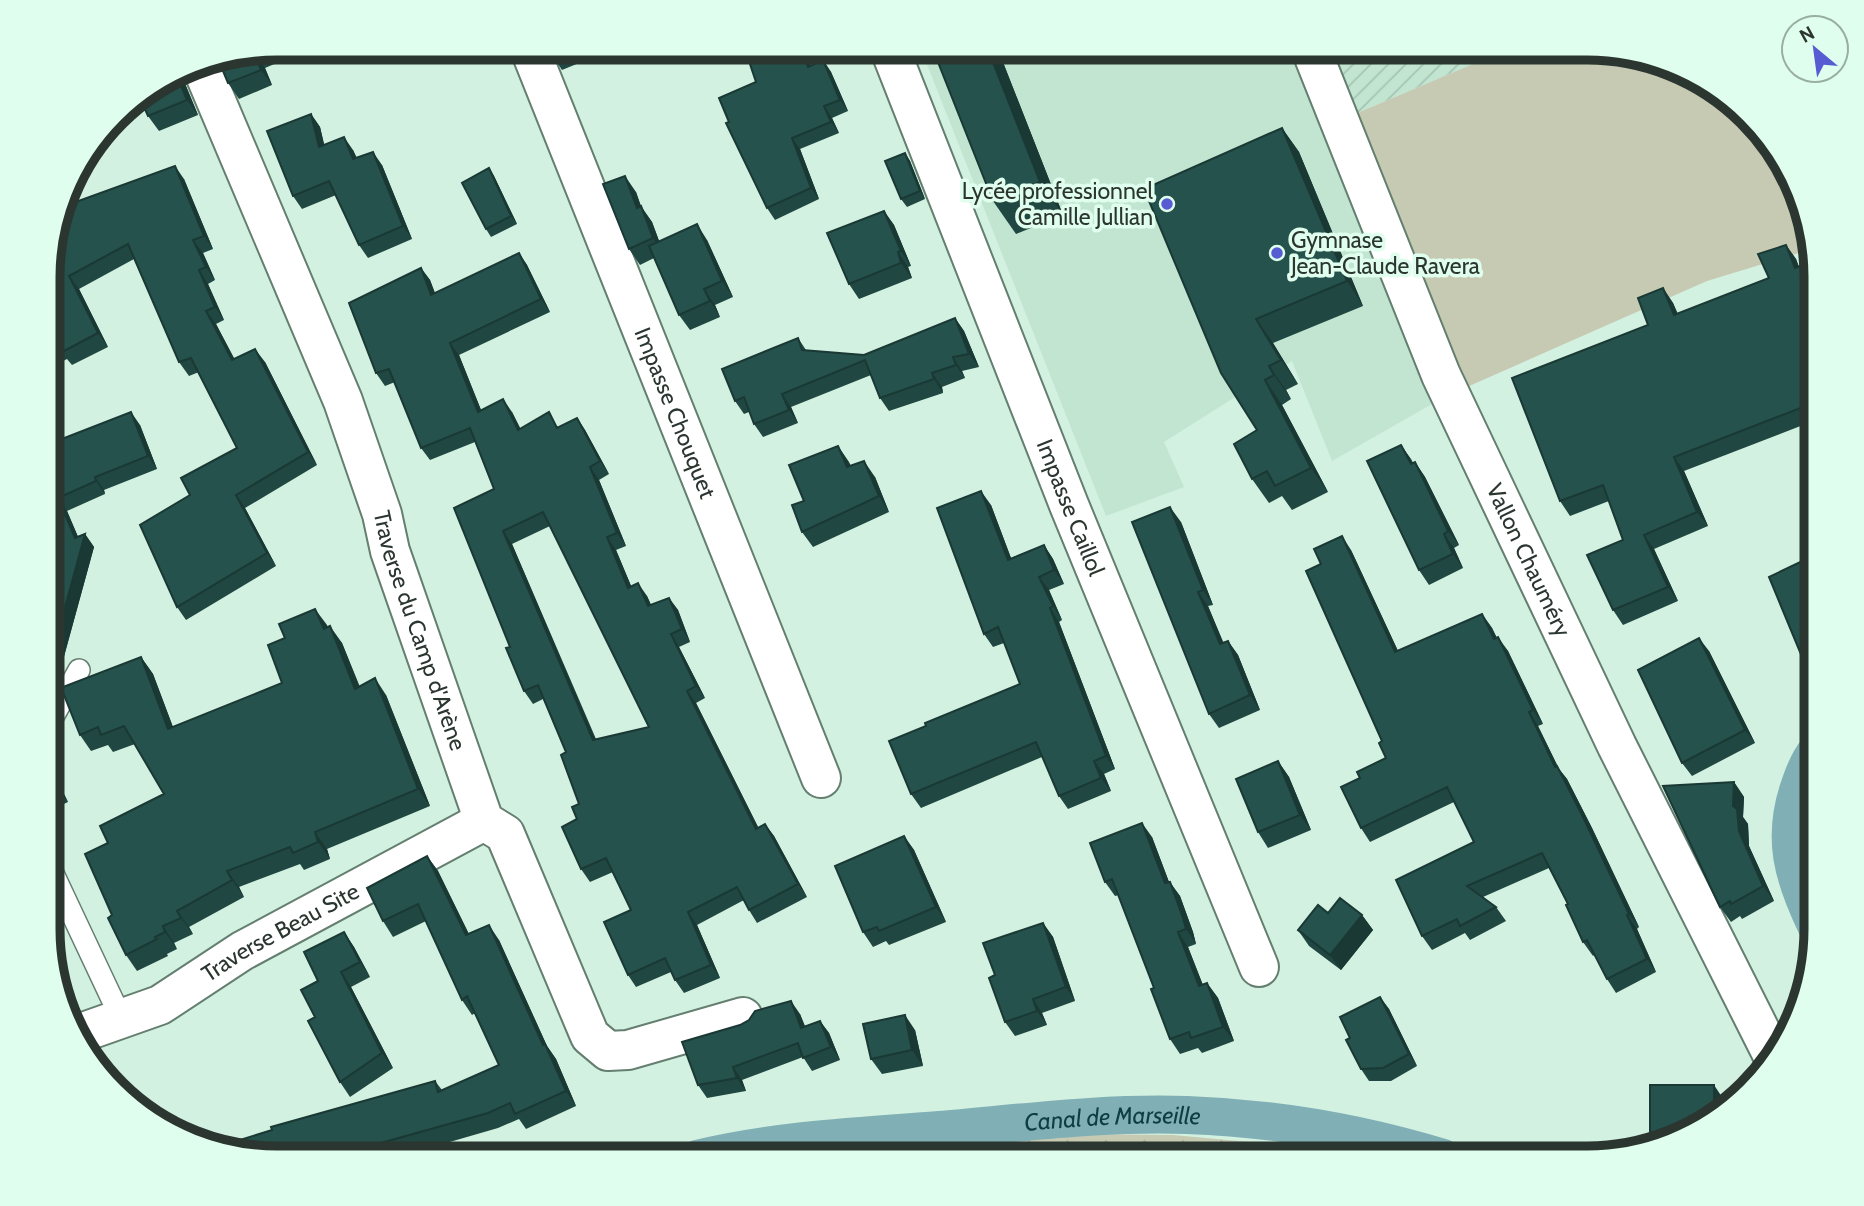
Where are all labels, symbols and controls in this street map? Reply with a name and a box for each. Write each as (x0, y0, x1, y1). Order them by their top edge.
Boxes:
north arrow (1780, 14, 1850, 84)
text: N (1796, 21, 1818, 48)
place label: Lycée professionnel Camille Jullian (962, 177, 1154, 231)
marker: Lycée professionnel Camille Jullian (1159, 196, 1175, 212)
place label: Gymnase Jean-Claude Ravera (1290, 226, 1480, 280)
marker: Gymnase Jean-Claude Ravera (1269, 245, 1285, 261)
street label: Impasse Chouquet (628, 323, 722, 503)
street label: Impasse Caillol (1031, 435, 1111, 580)
street label: Vallon Chauméry (1481, 479, 1577, 641)
street label: Traverse du Camp d'Arène (368, 508, 472, 754)
street label: Traverse Beau Site (196, 877, 364, 988)
water label: Canal de Marseille (1023, 1100, 1201, 1137)

